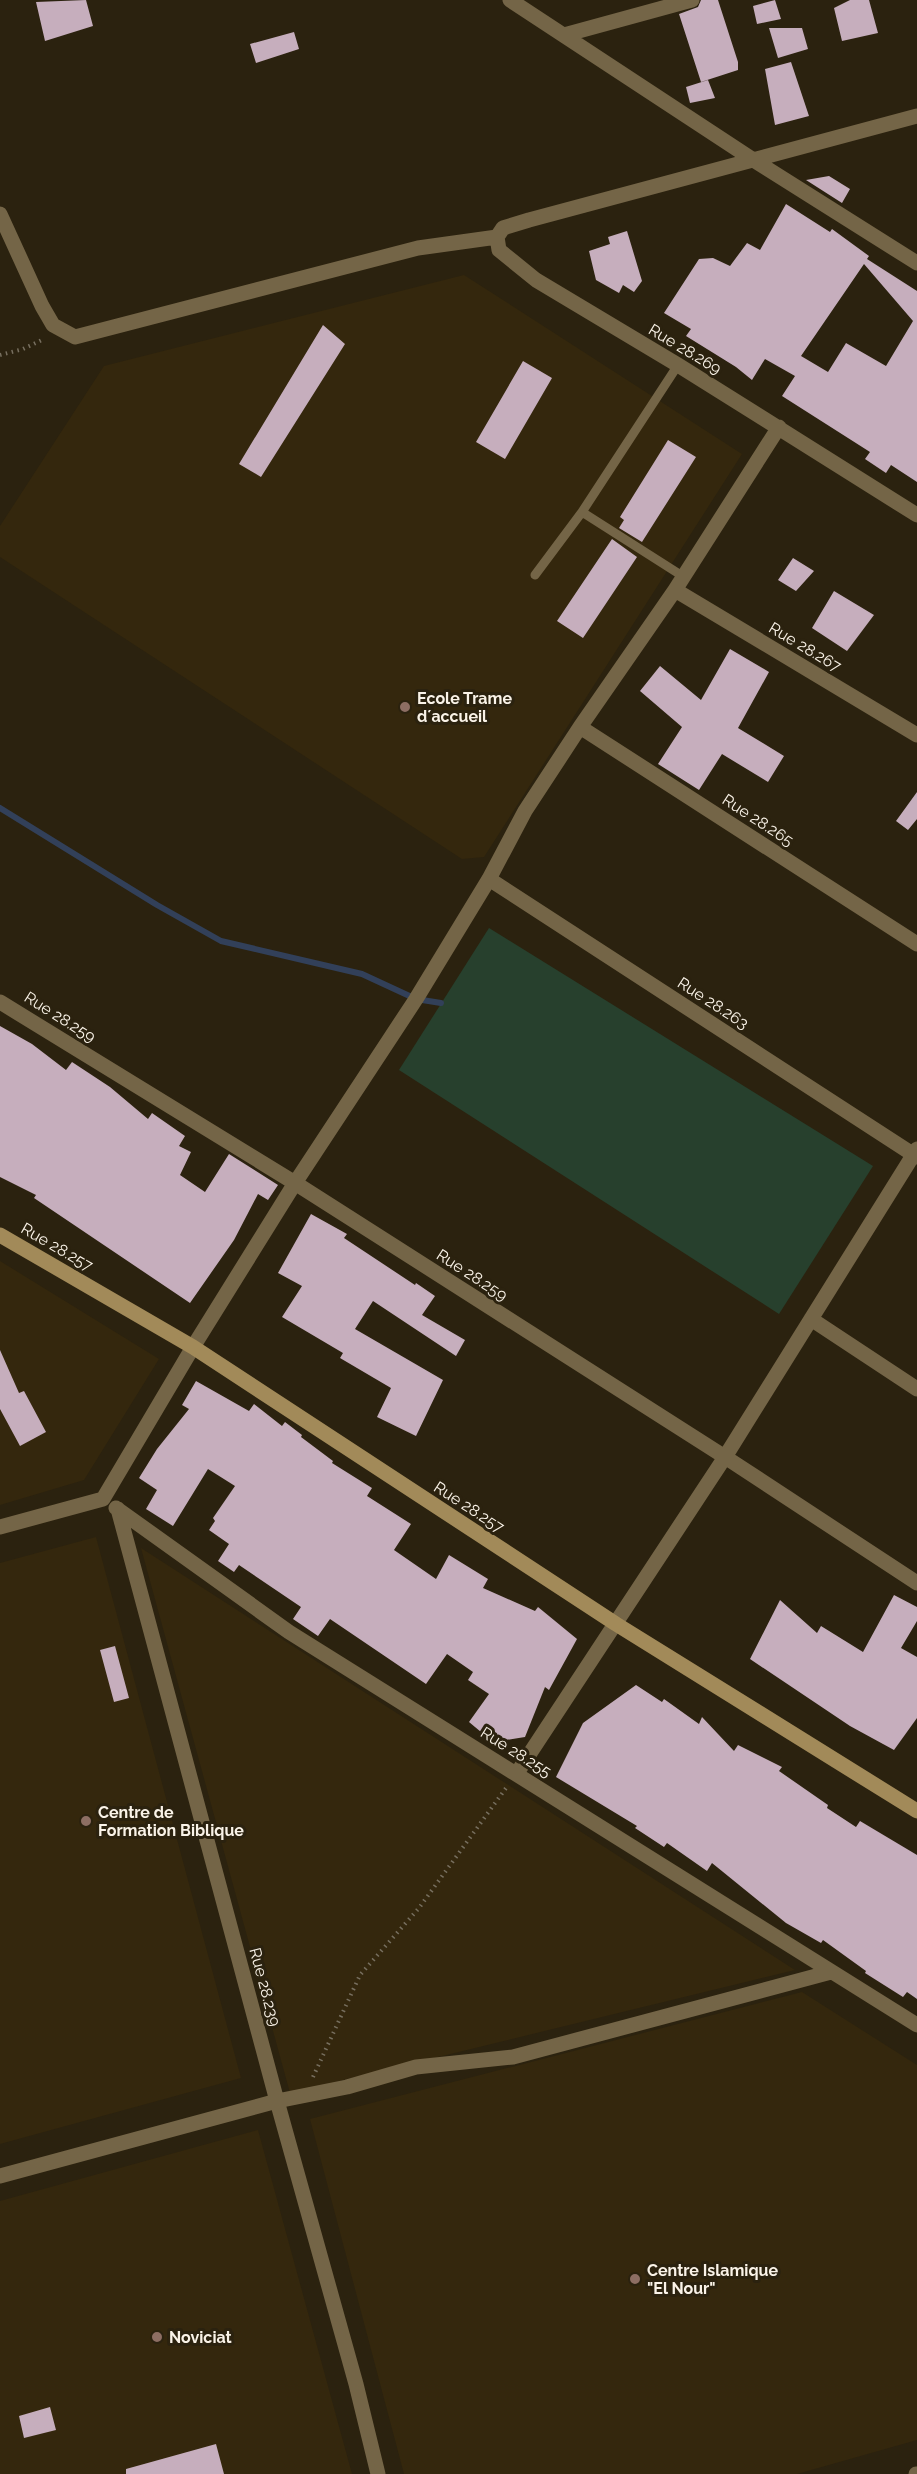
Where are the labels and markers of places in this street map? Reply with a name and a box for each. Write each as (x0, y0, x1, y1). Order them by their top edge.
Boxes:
place label: Ecole Trame d´accueil (417, 689, 512, 726)
marker: Ecole Trame d´accueil (398, 700, 412, 714)
place label: Centre de Formation Biblique (98, 1803, 244, 1840)
marker: Centre de Formation Biblique (79, 1814, 93, 1828)
place label: Centre Islamique "El Nour" (647, 2261, 778, 2298)
marker: Centre Islamique "El Nour" (628, 2272, 642, 2286)
place label: Noviciat (169, 2328, 232, 2347)
marker: Noviciat (150, 2330, 164, 2344)

